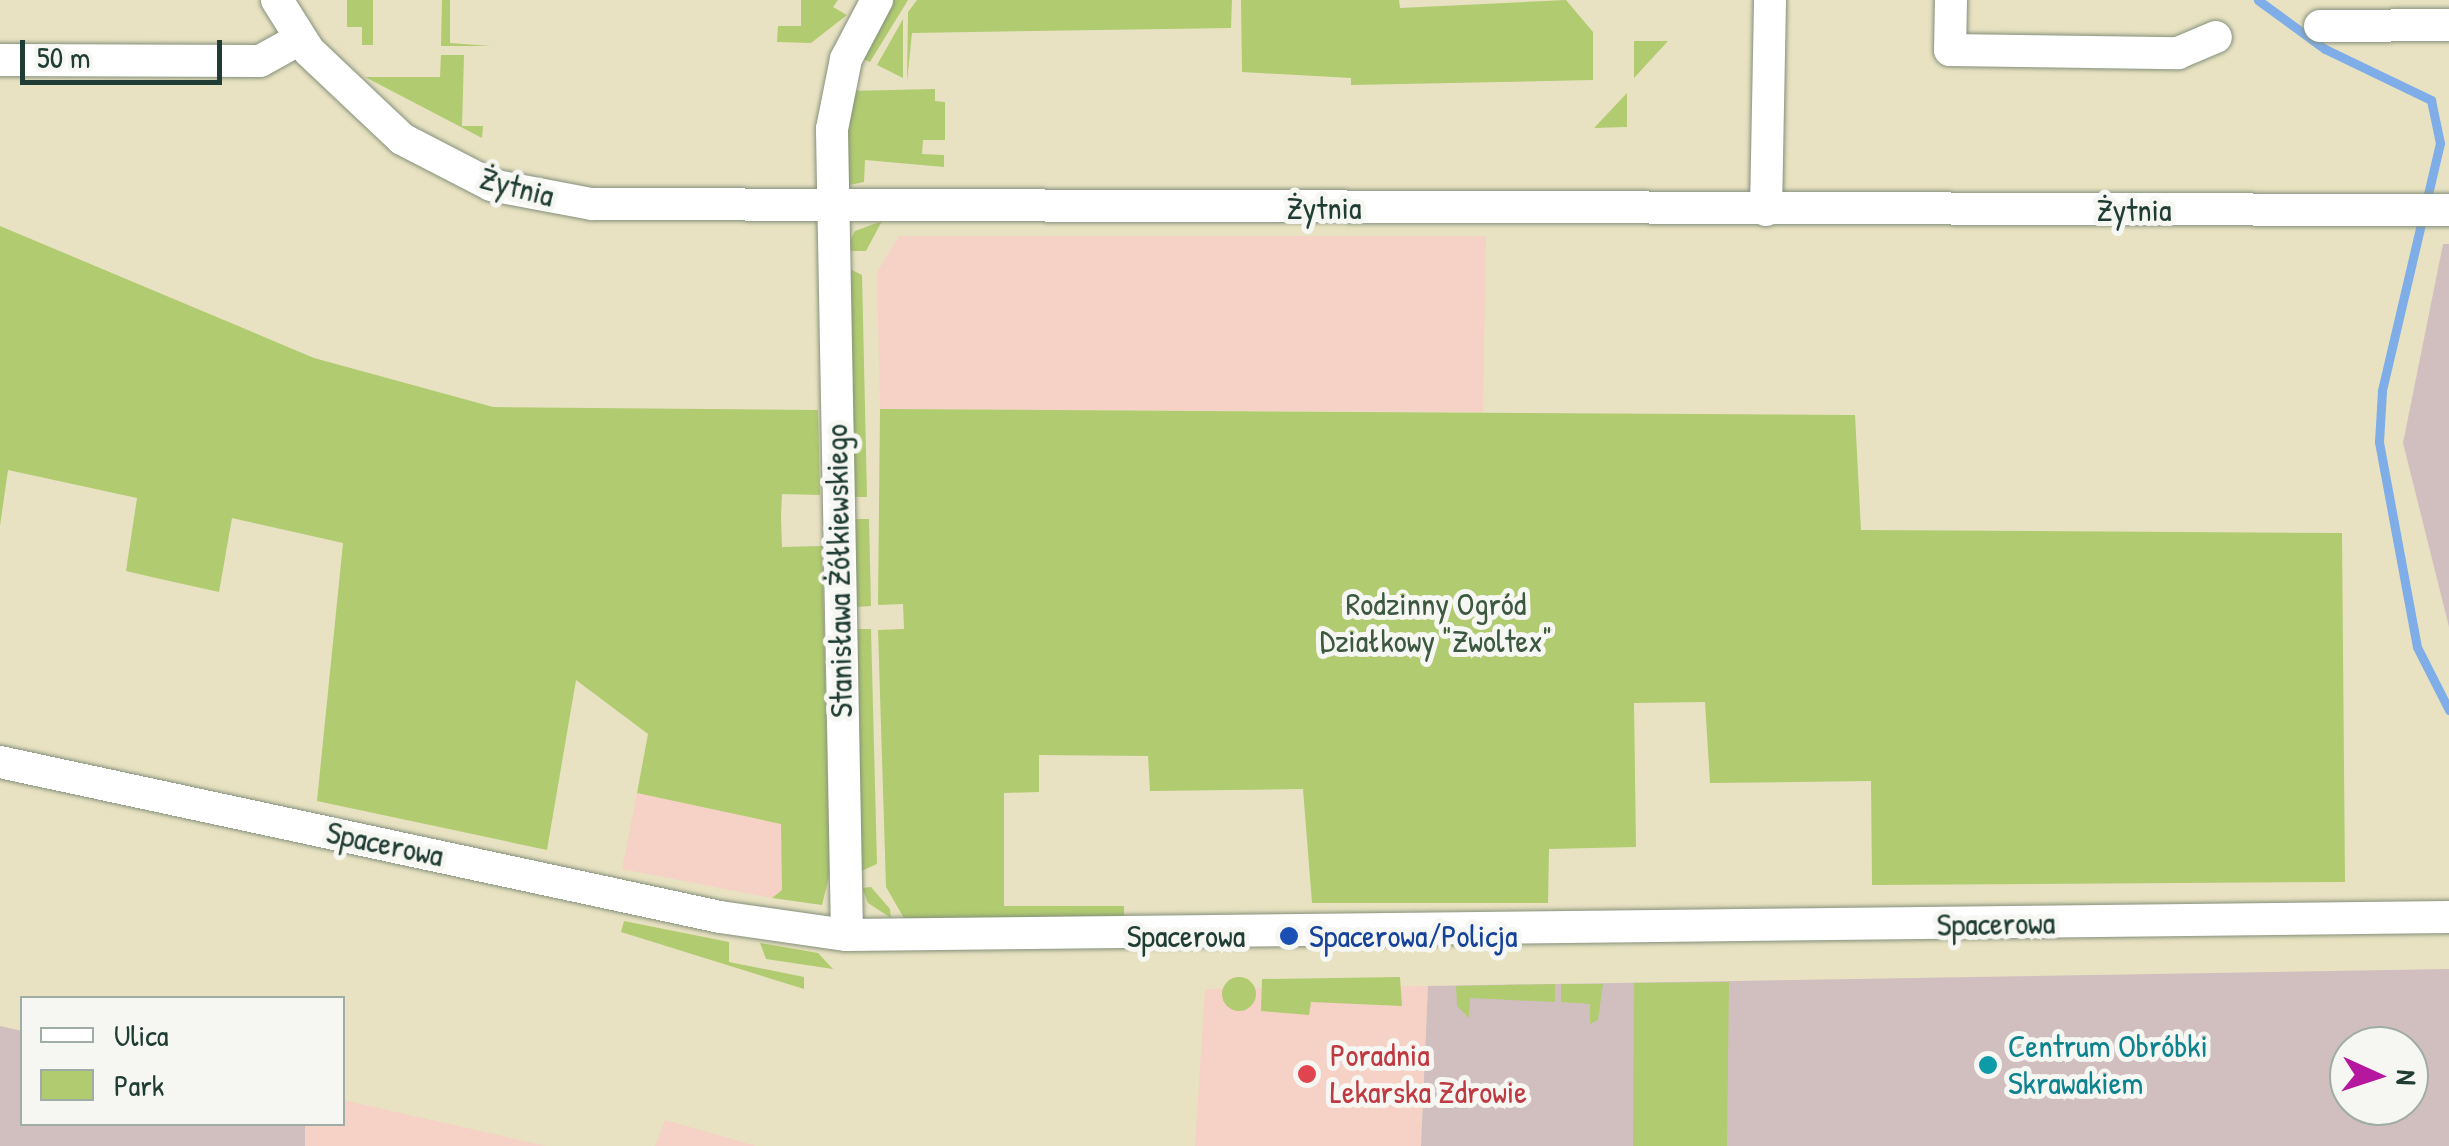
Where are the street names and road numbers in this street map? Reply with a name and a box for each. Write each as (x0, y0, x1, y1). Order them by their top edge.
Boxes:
street label: Żytnia (476, 159, 558, 215)
street label: Żytnia (1287, 189, 1361, 227)
street label: Żytnia (2097, 191, 2171, 229)
street label: Stanisława Żółkiewskiego (817, 424, 861, 718)
street label: Spacerowa (323, 813, 447, 875)
street label: Spacerowa (1936, 904, 2056, 944)
street label: Spacerowa (1127, 917, 1245, 955)

